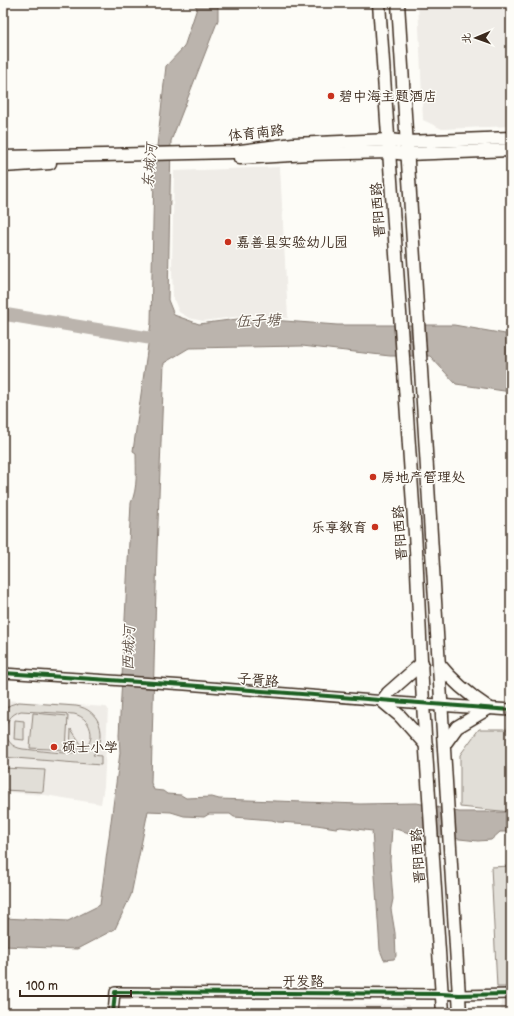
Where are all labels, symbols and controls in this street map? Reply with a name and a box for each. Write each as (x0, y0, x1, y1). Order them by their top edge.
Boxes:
north arrow (456, 18, 496, 58)
text: 北 (460, 33, 473, 44)
place label: 碧中海主题酒店 (339, 88, 437, 105)
marker: 碧中海主题酒店 (326, 91, 336, 101)
street label: 体育南路 (227, 122, 285, 144)
water label: 东城河 (139, 140, 162, 189)
street label: 晋阳西路 (368, 181, 388, 239)
place label: 嘉善县实验幼儿园 (236, 234, 348, 251)
marker: 嘉善县实验幼儿园 (223, 237, 233, 247)
water label: 伍子塘 (235, 311, 283, 331)
place label: 房地产管理处 (381, 469, 465, 486)
marker: 房地产管理处 (368, 472, 378, 482)
street label: 晋阳西路 (390, 504, 410, 562)
place label: 乐享教育 (311, 519, 367, 536)
marker: 乐享教育 (370, 522, 380, 532)
water label: 西城河 (119, 622, 139, 671)
street label: 子胥路 (236, 670, 280, 690)
place label: 硕士小学 (62, 739, 118, 756)
marker: 硕士小学 (49, 742, 59, 752)
street label: 晋阳西路 (408, 827, 428, 885)
scale bar (20, 972, 131, 998)
street label: 开发路 (282, 973, 324, 990)
text: 100 m (26, 979, 58, 994)

